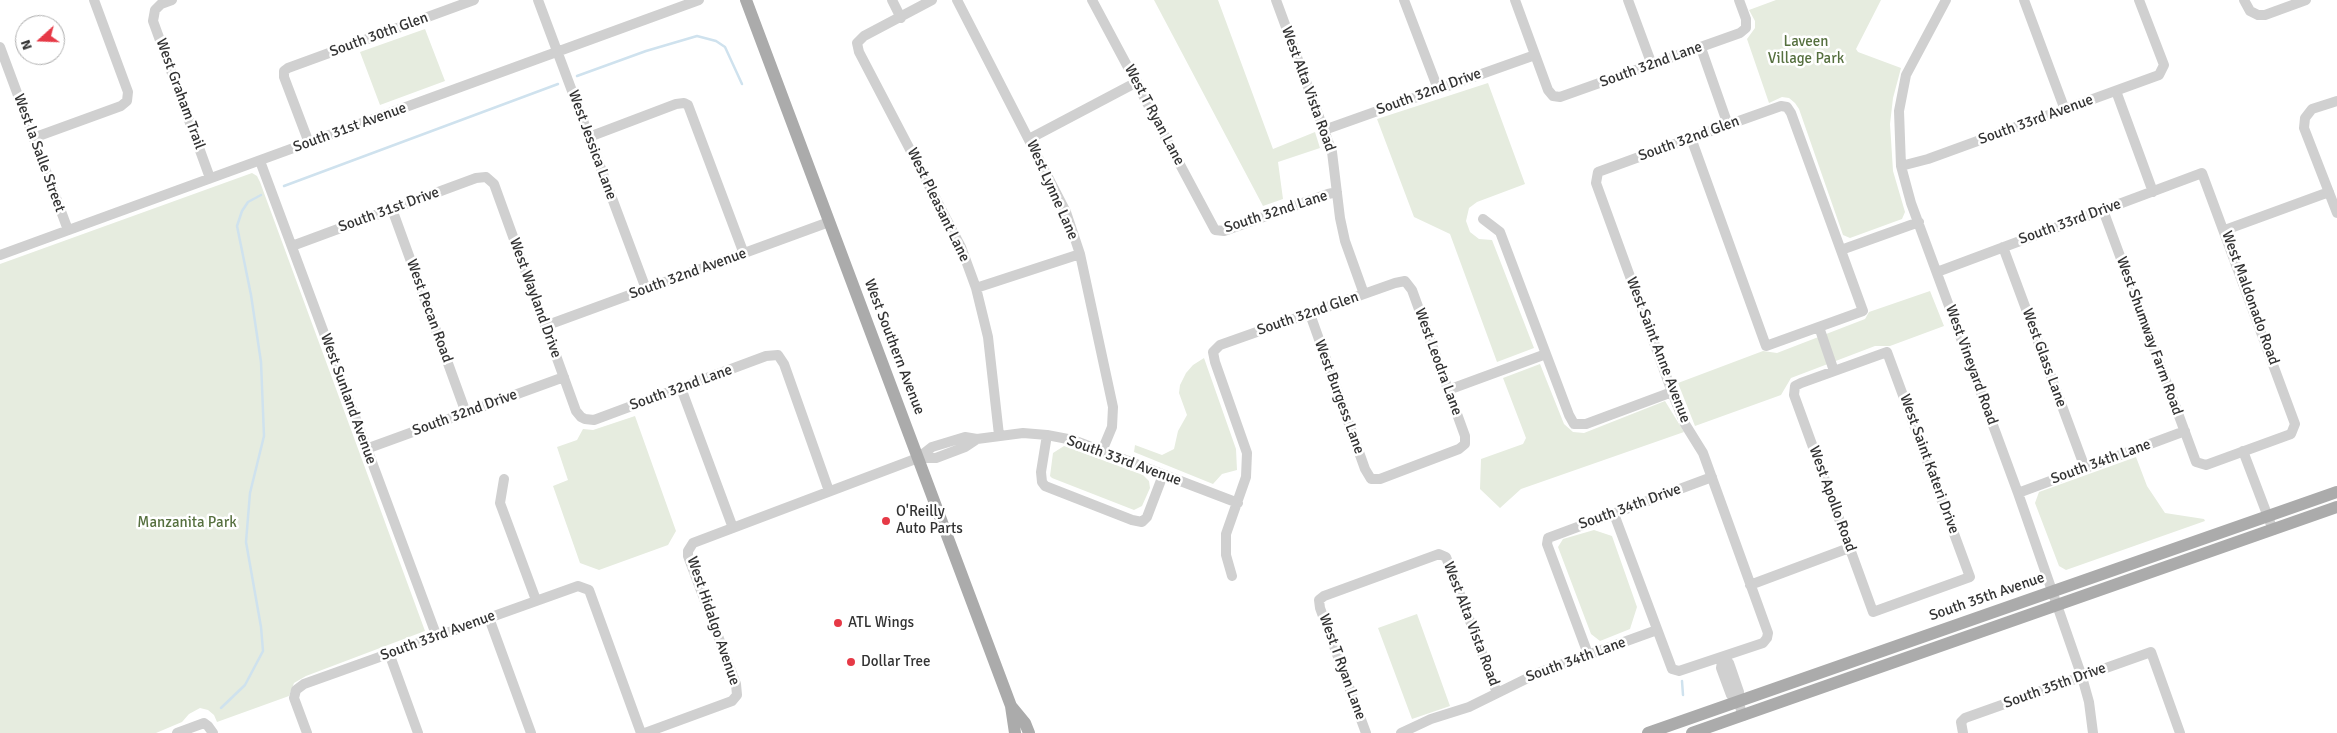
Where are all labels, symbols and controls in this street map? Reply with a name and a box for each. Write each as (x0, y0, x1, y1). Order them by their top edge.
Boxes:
street label: South 30th Glen (327, 9, 431, 61)
north arrow (15, 15, 65, 65)
street label: West Alta Vista Road (1277, 24, 1339, 154)
park label: Laveen Village Park (1768, 33, 1844, 68)
street label: West Graham Trail (152, 36, 208, 152)
text: N (17, 37, 36, 52)
street label: South 32nd Lane (1597, 38, 1705, 92)
street label: West T Ryan Lane (1120, 62, 1188, 168)
street label: South 32nd Drive (1374, 65, 1484, 119)
street label: West Jessica Lane (564, 88, 620, 202)
street label: West la Salle Street (9, 91, 69, 215)
street label: South 33rd Avenue (1976, 91, 2096, 149)
street label: South 31st Avenue (291, 99, 409, 157)
street label: South 32nd Glen (1636, 112, 1742, 166)
street label: West Lynne Lane (1022, 137, 1082, 243)
street label: West Pleasant Lane (903, 145, 973, 265)
street label: South 31st Drive (336, 183, 442, 237)
street label: South 32nd Lane (1222, 187, 1330, 237)
street label: South 33rd Drive (2016, 195, 2124, 249)
street label: West Maldonado Road (2217, 228, 2283, 368)
street label: West Wayland Drive (505, 236, 565, 360)
street label: South 32nd Avenue (627, 244, 749, 304)
street label: West Shumway Farm Road (2112, 254, 2186, 418)
street label: West Pecan Road (402, 257, 456, 365)
street label: West Saint Anne Avenue (1622, 275, 1694, 425)
street label: West Southern Avenue (860, 277, 928, 417)
street label: South 32nd Glen (1255, 288, 1361, 340)
street label: West Vineyard Road (1941, 303, 2001, 427)
street label: West Leodra Lane (1410, 306, 1466, 418)
street label: West Glass Lane (2018, 306, 2070, 410)
street label: West Sunland Avenue (316, 331, 380, 467)
street label: West Burgess Lane (1310, 337, 1368, 457)
street label: South 32nd Lane (627, 361, 735, 415)
street label: South 32nd Drive (410, 386, 520, 440)
street label: West Saint Kateri Drive (1895, 392, 1963, 536)
street label: South 33rd Avenue (1064, 432, 1184, 490)
street label: South 34th Lane (2049, 436, 2153, 488)
street label: West Apollo Road (1804, 444, 1860, 554)
street label: South 34th Drive (1576, 480, 1684, 534)
place label: O'Reilly Auto Parts (896, 503, 963, 538)
park label: Manzanita Park (137, 514, 237, 532)
marker: O'Reilly Auto Parts (880, 515, 892, 527)
street label: West Hidalgo Avenue (683, 554, 743, 688)
street label: West Alta Vista Road (1439, 559, 1503, 689)
street label: South 35th Avenue (1927, 569, 2047, 625)
street label: South 33rd Avenue (378, 607, 498, 665)
street label: West T Ryan Lane (1314, 612, 1370, 722)
place label: ATL Wings (848, 614, 914, 632)
marker: ATL Wings (832, 617, 844, 629)
street label: South 34th Lane (1524, 634, 1628, 686)
place label: Dollar Tree (861, 653, 931, 671)
marker: Dollar Tree (845, 656, 857, 668)
street label: South 35th Drive (2001, 659, 2109, 713)

